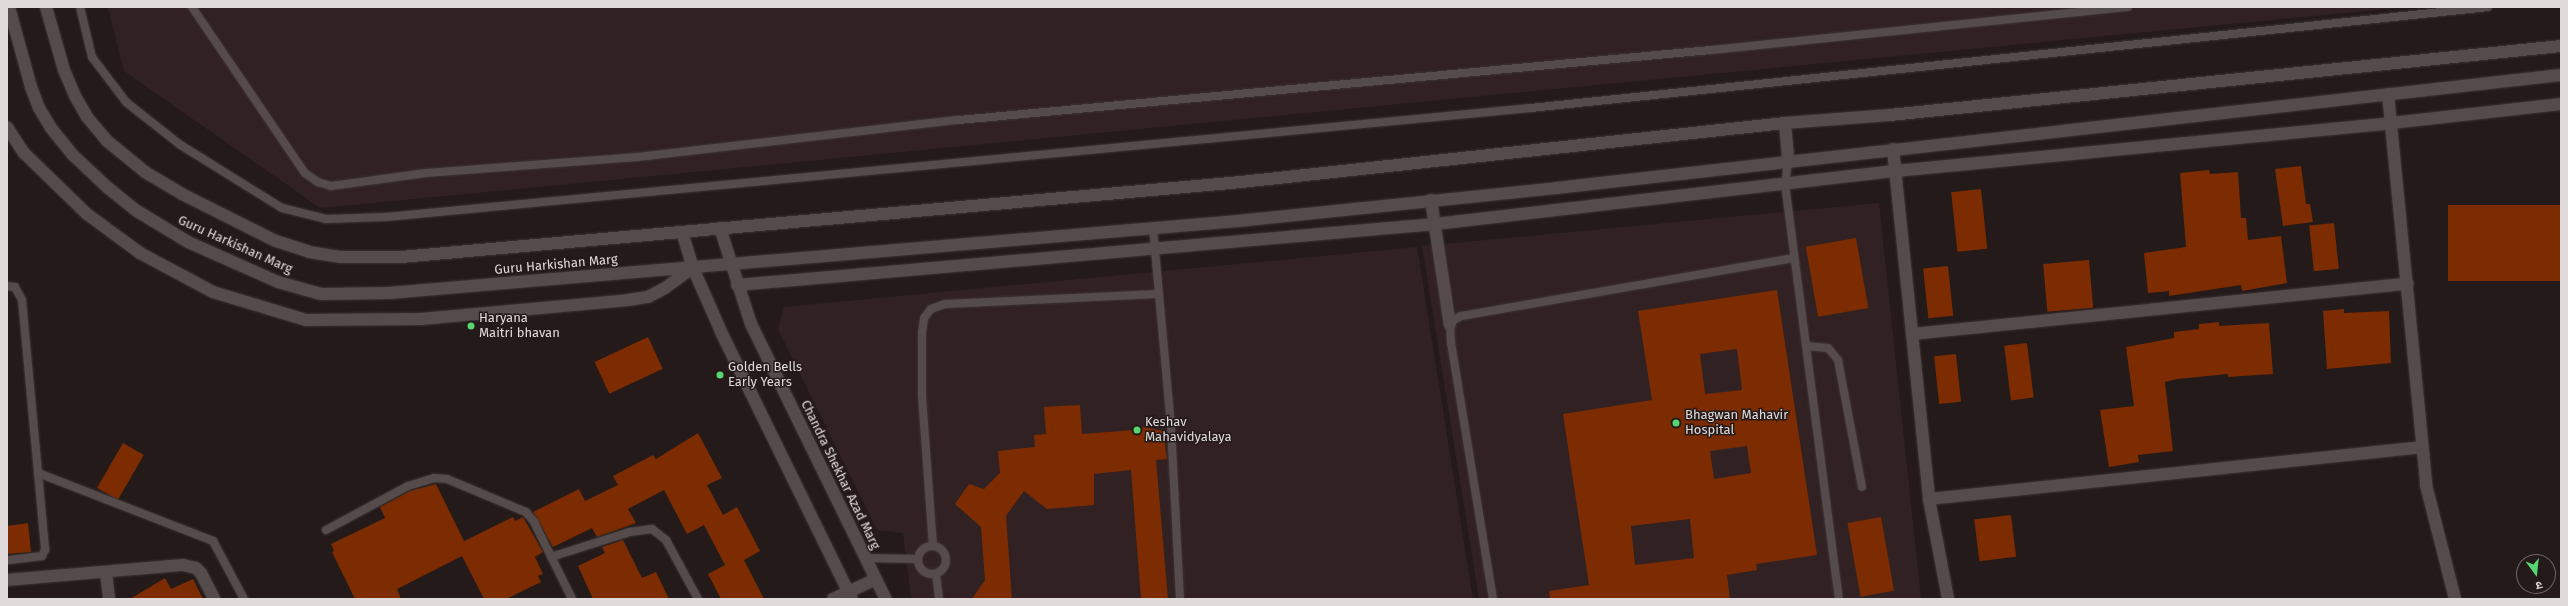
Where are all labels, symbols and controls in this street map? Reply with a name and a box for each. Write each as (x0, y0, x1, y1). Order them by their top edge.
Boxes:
street label: Guru Harkishan Marg (175, 213, 295, 277)
street label: Guru Harkishan Marg (494, 252, 618, 278)
place label: Haryana Maitri bhavan (479, 311, 560, 342)
marker: Haryana Maitri bhavan (466, 321, 476, 331)
place label: Golden Bells Early Years (728, 360, 802, 391)
marker: Golden Bells Early Years (715, 370, 725, 380)
street label: Chandra Shekhar Azad Marg (797, 398, 883, 552)
place label: Bhagwan Mahavir Hospital (1685, 408, 1788, 439)
place label: Keshav Mahavidyalaya (1145, 415, 1232, 446)
marker: Bhagwan Mahavir Hospital (1670, 417, 1682, 429)
marker: Keshav Mahavidyalaya (1132, 425, 1142, 435)
north arrow (2516, 554, 2556, 594)
text: उ (2534, 578, 2544, 592)

